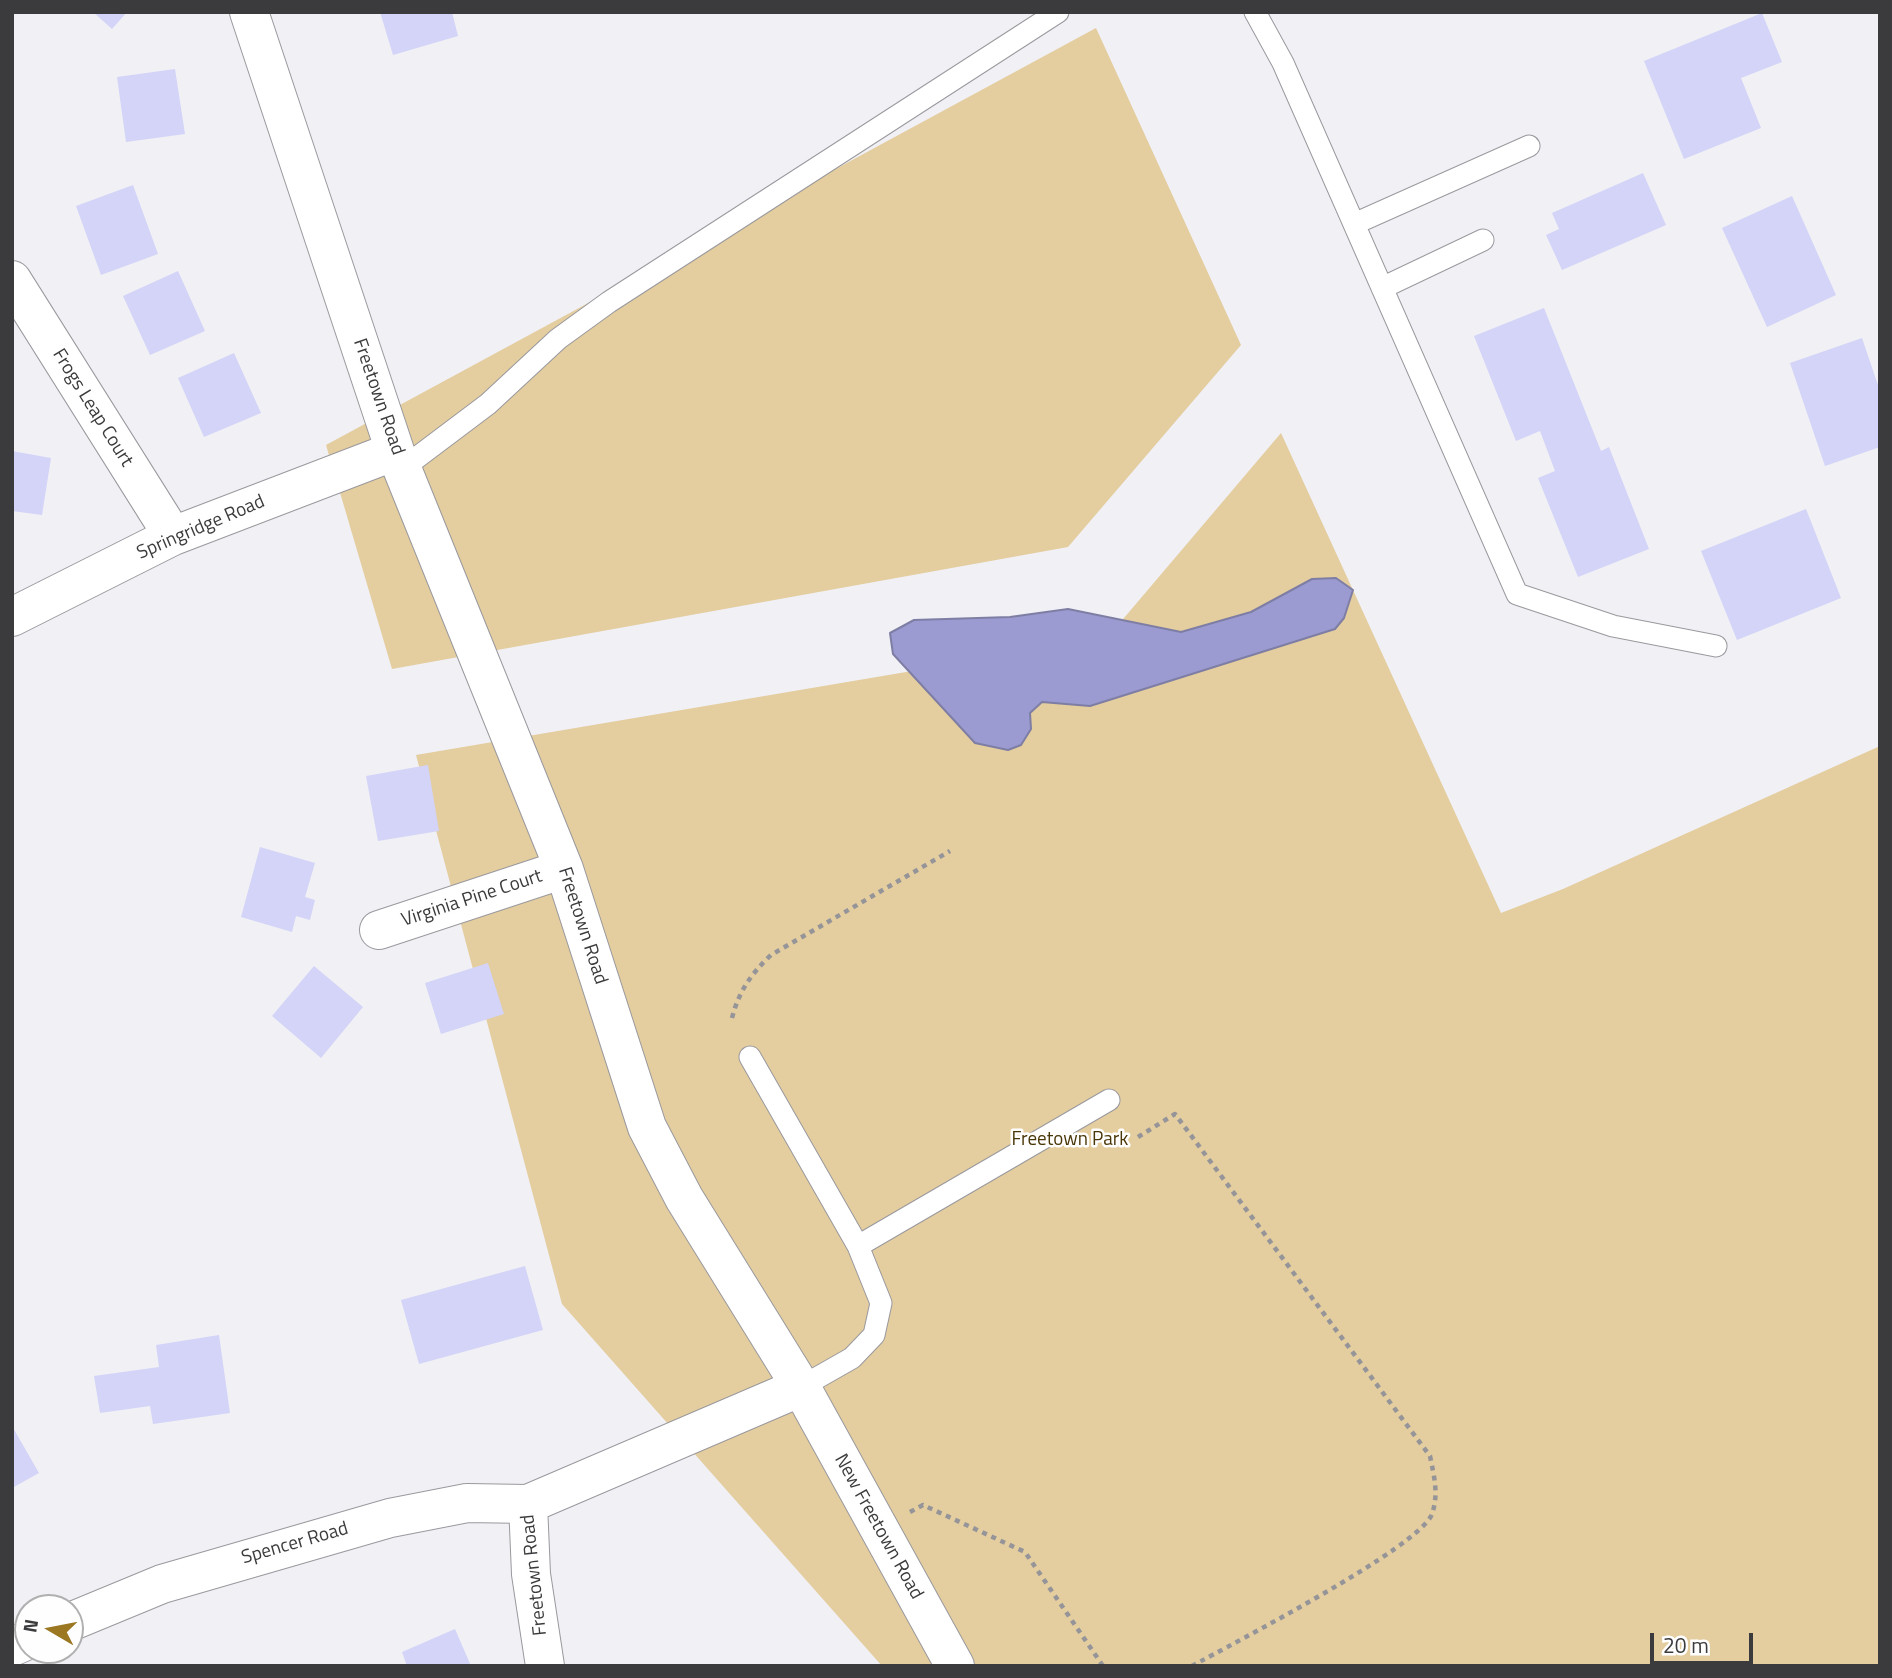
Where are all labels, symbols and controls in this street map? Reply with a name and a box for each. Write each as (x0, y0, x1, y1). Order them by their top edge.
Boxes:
street label: Freetown Road (347, 336, 409, 458)
street label: Frogs Leap Court (47, 345, 137, 471)
street label: Springridge Road (134, 491, 268, 565)
street label: Freetown Road (552, 865, 612, 987)
street label: Virginia Pine Court (399, 866, 545, 932)
park label: Freetown Park (1012, 1129, 1128, 1151)
street label: New Freetown Road (829, 1450, 927, 1604)
street label: Freetown Road (517, 1513, 553, 1637)
street label: Spencer Road (239, 1518, 351, 1570)
north arrow (14, 1594, 84, 1664)
text: N (14, 1617, 45, 1635)
scale bar (1654, 1618, 1757, 1662)
text: 20 m (1663, 1629, 1709, 1661)

